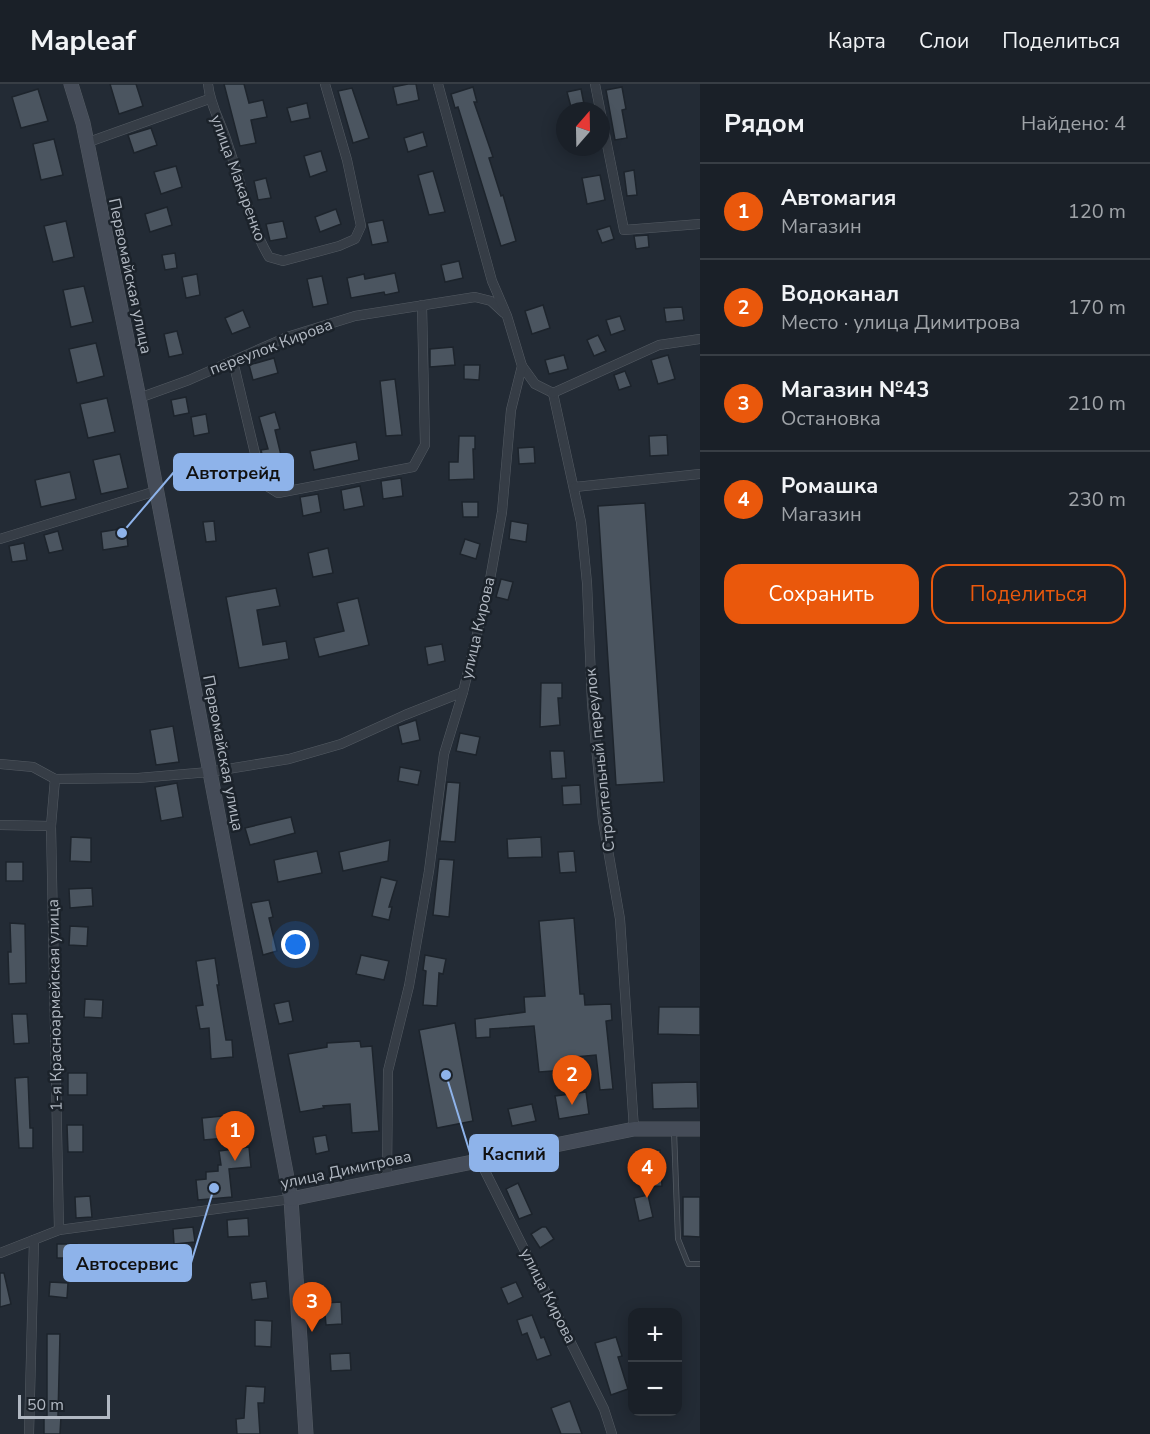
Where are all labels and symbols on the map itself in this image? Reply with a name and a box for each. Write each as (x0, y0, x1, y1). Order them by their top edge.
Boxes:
north arrow (556, 102, 610, 156)
street label: улица Макаренко (205, 112, 271, 244)
street label: Первомайская улица (103, 196, 157, 356)
street label: переулок Кирова (206, 313, 336, 381)
callout: Автотрейд (174, 454, 293, 490)
text: Автотрейд (186, 461, 280, 485)
street label: улица Кирова (456, 575, 500, 681)
street label: Строительный переулок (579, 667, 621, 853)
street label: Первомайская улица (197, 673, 249, 833)
street label: 1-я Красноармейская улица (42, 899, 68, 1111)
your location (281, 930, 310, 959)
pin: 2 (552, 1056, 592, 1105)
pin: 1 (216, 1112, 254, 1161)
callout: Каспий (470, 1135, 558, 1171)
text: Каспий (482, 1142, 546, 1166)
street label: улица Димитрова (278, 1145, 414, 1195)
pin: 4 (628, 1148, 666, 1198)
callout: Автосервис (64, 1245, 191, 1281)
street label: улица Кирова (515, 1245, 581, 1347)
text: Автосервис (76, 1252, 178, 1276)
pin: 3 (292, 1282, 332, 1332)
scale bar (18, 1392, 110, 1420)

